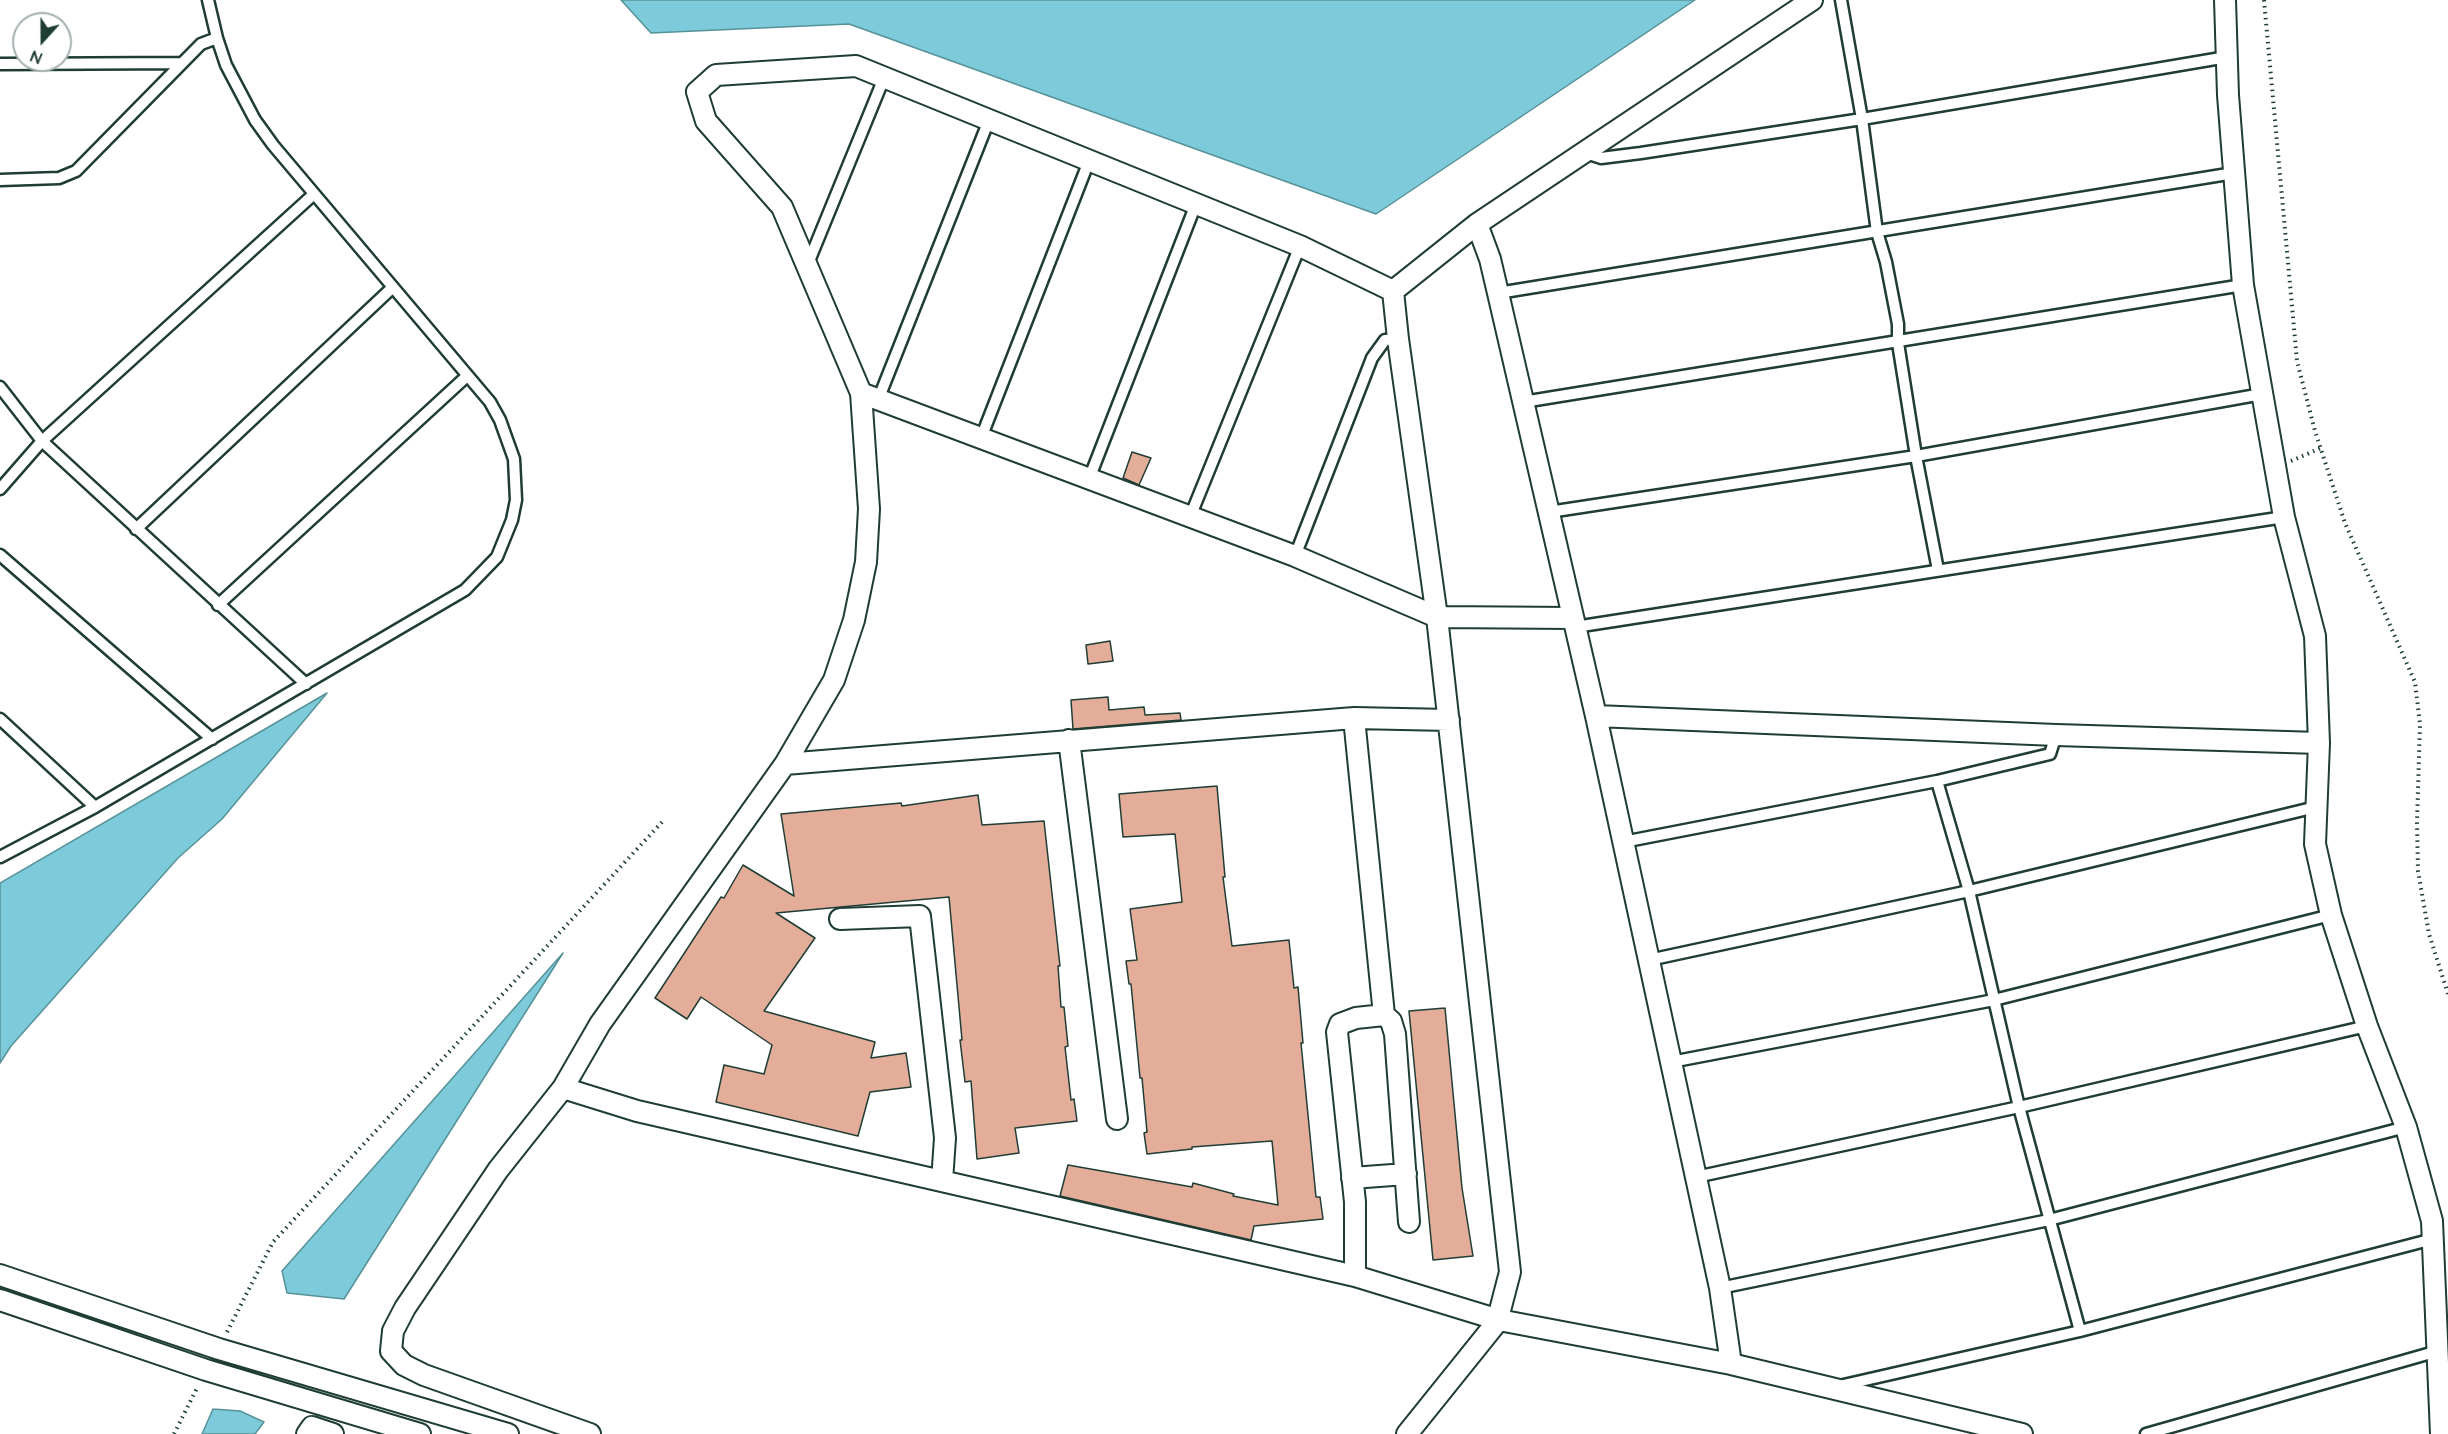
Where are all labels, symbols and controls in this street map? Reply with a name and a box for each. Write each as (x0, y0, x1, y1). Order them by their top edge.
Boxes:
north arrow (12, 12, 72, 72)
text: N (28, 45, 45, 69)

